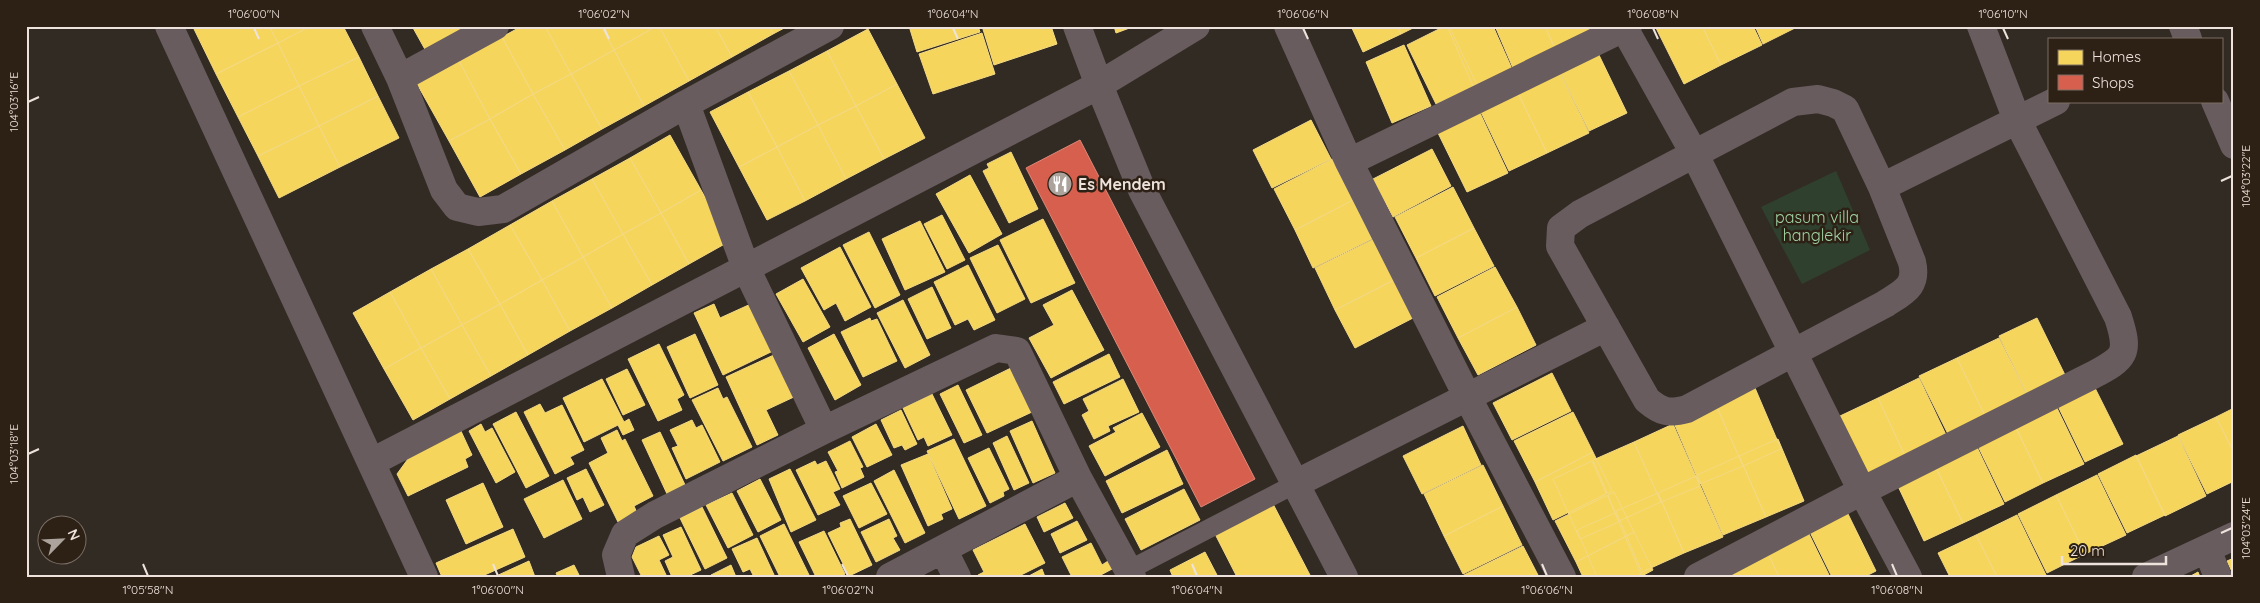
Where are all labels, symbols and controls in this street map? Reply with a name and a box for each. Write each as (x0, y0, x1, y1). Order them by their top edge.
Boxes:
text: 1°06'00"N (228, 6, 280, 21)
text: 1°06'02"N (578, 6, 630, 21)
text: 1°06'04"N (927, 6, 979, 21)
text: 1°06'06"N (1277, 6, 1329, 21)
text: 1°06'08"N (1627, 6, 1679, 21)
text: 1°06'10"N (1978, 6, 2028, 21)
legend (2048, 38, 2222, 102)
text: Homes (2092, 47, 2141, 66)
text: 104°03'16"E (6, 72, 21, 132)
text: Shops (2092, 73, 2134, 92)
text: 104°03'22"E (2238, 145, 2253, 207)
restaurant icon: Es Mendem (1047, 171, 1073, 197)
place label: Es Mendem (1078, 174, 1166, 194)
park label: pasum villa hanglekir (1775, 207, 1859, 245)
text: 104°03'18"E (6, 424, 21, 484)
text: 104°03'24"E (2238, 497, 2253, 559)
north arrow (38, 516, 88, 566)
text: N (64, 526, 84, 543)
scale bar (2062, 533, 2166, 565)
text: 20 m (2070, 541, 2105, 560)
text: 1°05'58"N (123, 582, 173, 597)
text: 1°06'00"N (472, 582, 524, 597)
text: 1°06'02"N (822, 582, 874, 597)
text: 1°06'04"N (1171, 582, 1223, 597)
text: 1°06'06"N (1521, 582, 1573, 597)
text: 1°06'08"N (1871, 582, 1923, 597)

